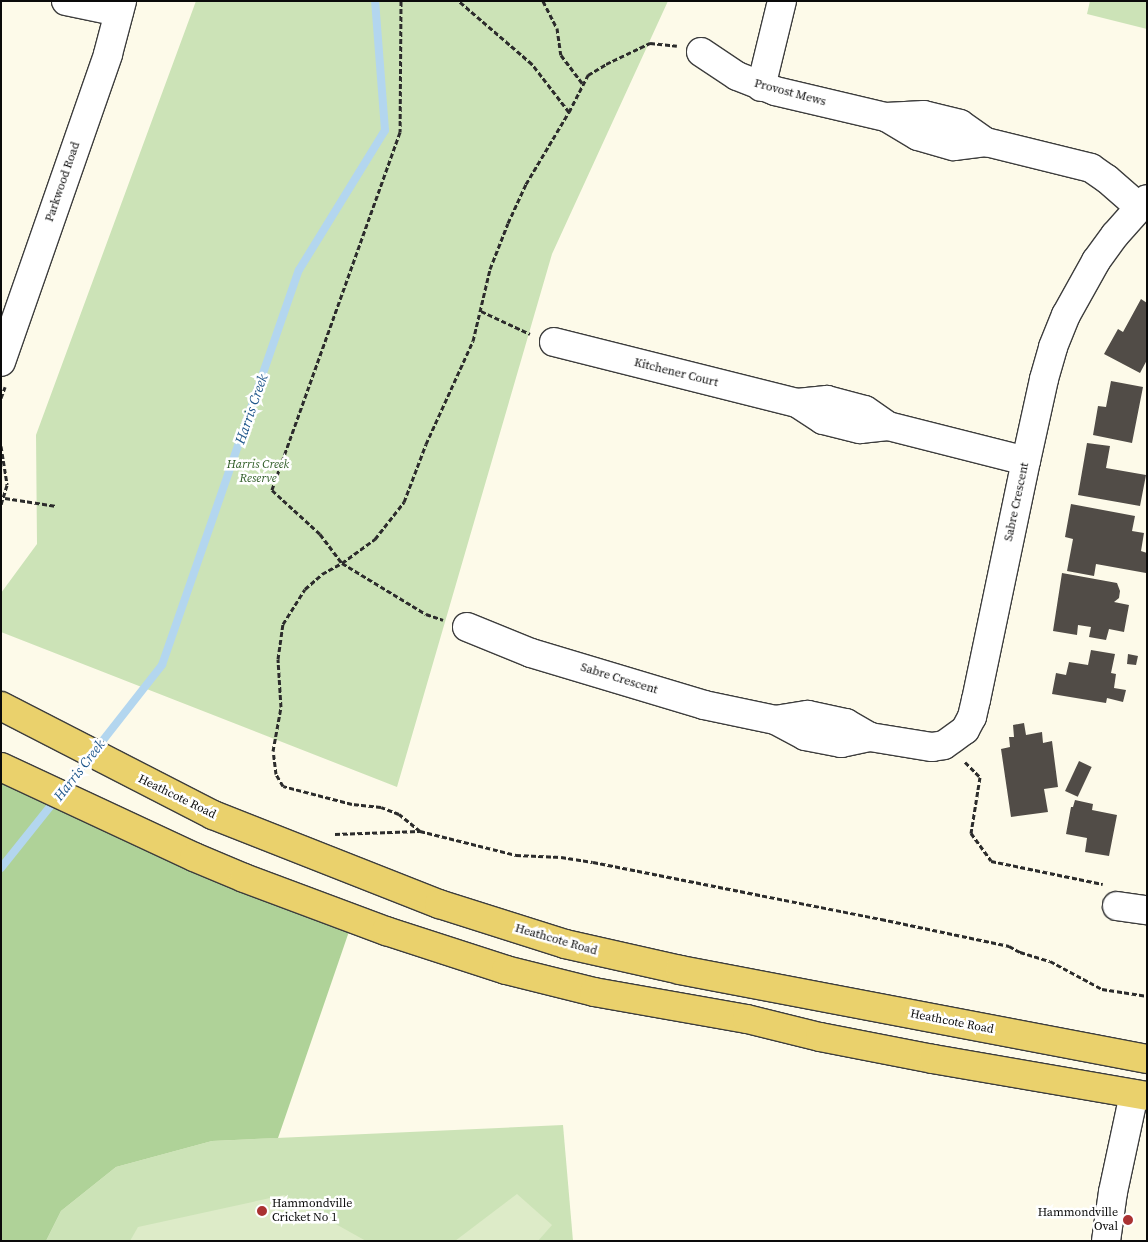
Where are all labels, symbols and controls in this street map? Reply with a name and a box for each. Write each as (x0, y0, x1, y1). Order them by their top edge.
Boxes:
street label: Provost Mews (753, 77, 827, 109)
street label: Parkwood Road (43, 140, 83, 224)
street label: Kitchener Court (633, 356, 719, 390)
water label: Harris Creek (231, 372, 271, 446)
park label: Harris Creek Reserve (227, 458, 289, 486)
street label: Sabre Crescent (1002, 461, 1032, 543)
street label: Sabre Crescent (579, 660, 659, 698)
water label: Harris Creek (50, 736, 108, 804)
street label: Heathcote Road (136, 772, 218, 822)
street label: Heathcote Road (513, 921, 599, 959)
street label: Heathcote Road (909, 1007, 995, 1037)
place label: Hammondville Cricket No 1 (272, 1197, 352, 1225)
marker: Hammondville Cricket No 1 (256, 1205, 268, 1217)
place label: Hammondville Oval (1038, 1206, 1118, 1234)
marker: Hammondville Oval (1122, 1214, 1134, 1226)

